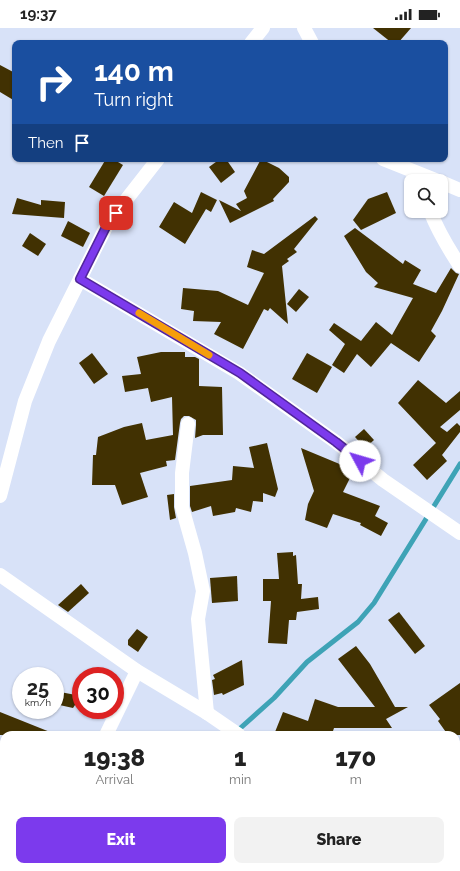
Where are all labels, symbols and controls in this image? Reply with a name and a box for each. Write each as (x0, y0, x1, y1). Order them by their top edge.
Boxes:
text: 19:37 (20, 5, 57, 23)
text: 140 m (94, 55, 174, 88)
icon: right (28, 56, 80, 108)
text: Turn right (94, 89, 173, 110)
icon: arrive (71, 132, 93, 154)
text: Then (28, 134, 63, 152)
map controls (404, 174, 448, 218)
button: search (404, 174, 448, 218)
pin (99, 196, 133, 230)
icon: arrive (105, 202, 127, 224)
position arrow (339, 440, 381, 482)
speed limit sign: 30 (72, 667, 124, 719)
text: 25 (27, 676, 49, 700)
text: km/h (25, 697, 51, 708)
text: 19:38 (84, 743, 145, 772)
text: 1 (234, 743, 246, 772)
text: 170 (335, 743, 376, 772)
text: Arrival (95, 772, 134, 787)
text: min (229, 772, 251, 787)
text: m (350, 772, 362, 787)
button: Exit (16, 817, 226, 863)
button: Share (234, 817, 444, 863)

